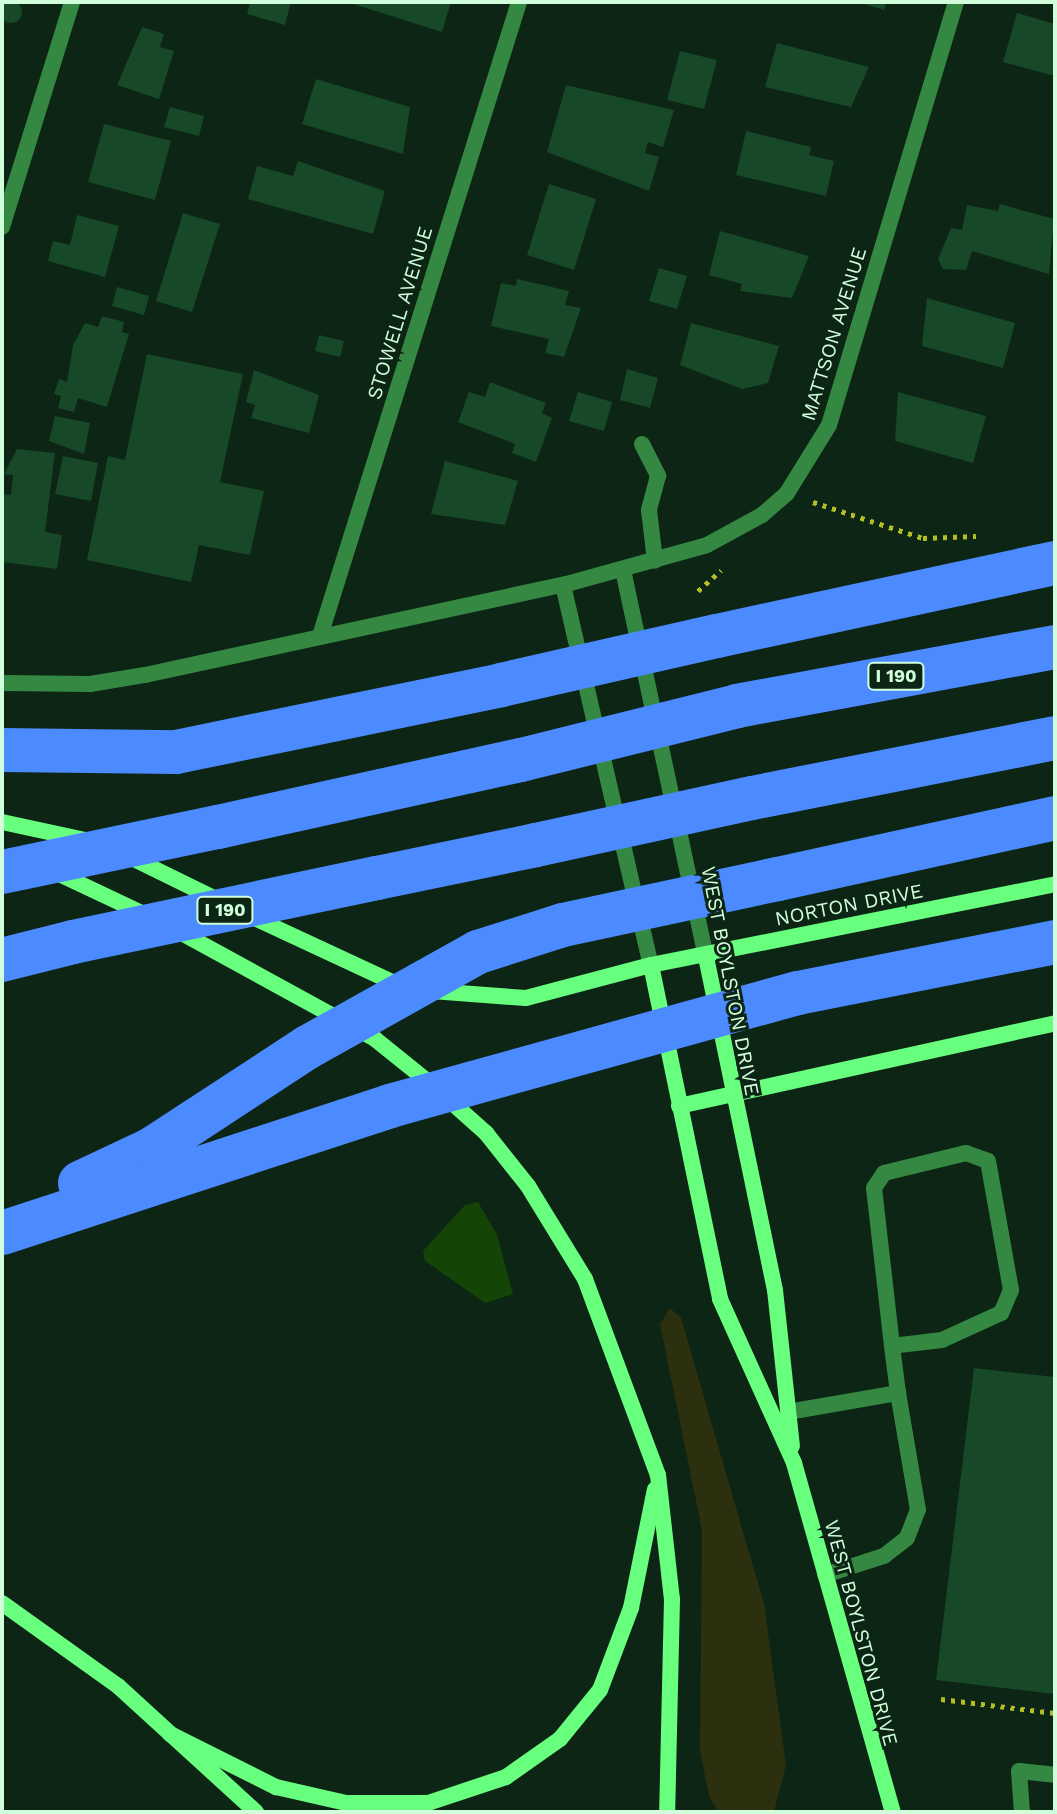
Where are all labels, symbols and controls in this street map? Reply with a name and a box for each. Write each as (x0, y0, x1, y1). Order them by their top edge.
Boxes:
street label: STOWELL AVENUE (362, 223, 438, 403)
street label: MATTSON AVENUE (796, 244, 872, 424)
road number: I 190 (866, 662, 926, 690)
street label: WEST BOYLSTON DRIVE (696, 864, 764, 1098)
street label: NORTON DRIVE (773, 879, 925, 931)
road number: I 190 (195, 896, 255, 924)
street label: WEST BOYLSTON DRIVE (819, 1517, 903, 1749)

